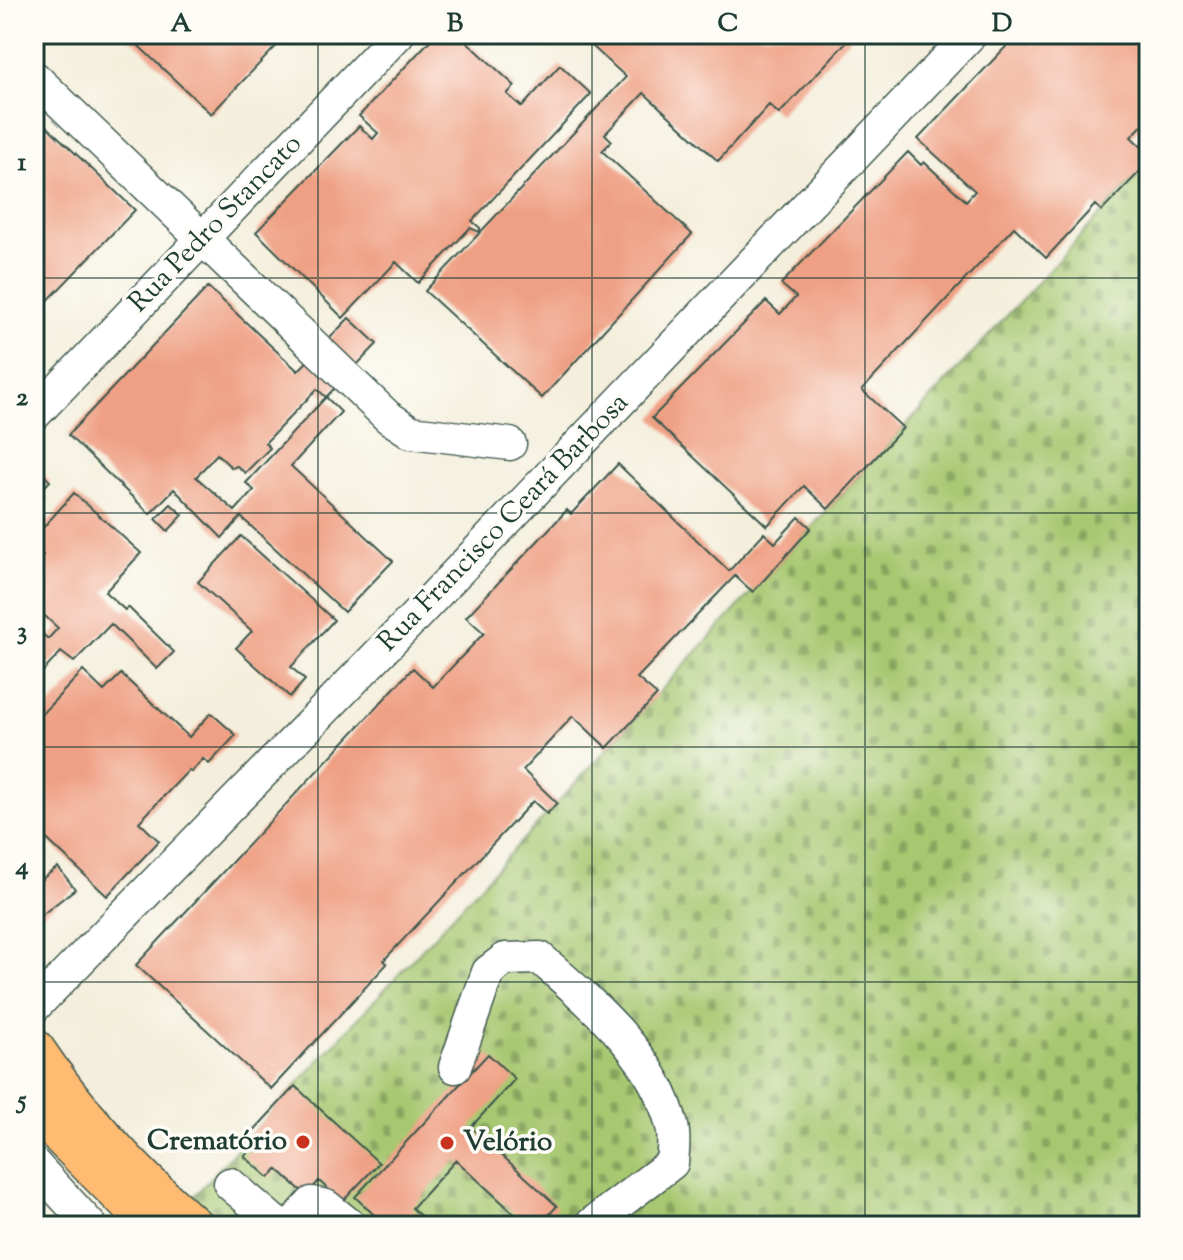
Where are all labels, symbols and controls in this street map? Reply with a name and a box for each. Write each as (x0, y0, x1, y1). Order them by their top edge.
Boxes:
text: A (170, 6, 192, 43)
text: B (447, 6, 464, 43)
text: C (718, 6, 738, 43)
text: D (992, 6, 1012, 43)
street label: Rua Pedro Stancato (120, 126, 312, 322)
text: 1 (18, 145, 27, 182)
text: 2 (16, 380, 29, 417)
street label: Rua Francisco Ceará Barbosa (369, 385, 639, 661)
text: 3 (17, 614, 27, 651)
text: 4 (14, 849, 29, 886)
text: 5 (16, 1083, 27, 1120)
place label: Crematório (147, 1122, 287, 1162)
place label: Velório (463, 1123, 552, 1163)
marker: Crematório (294, 1133, 312, 1151)
marker: Velório (438, 1134, 456, 1152)

